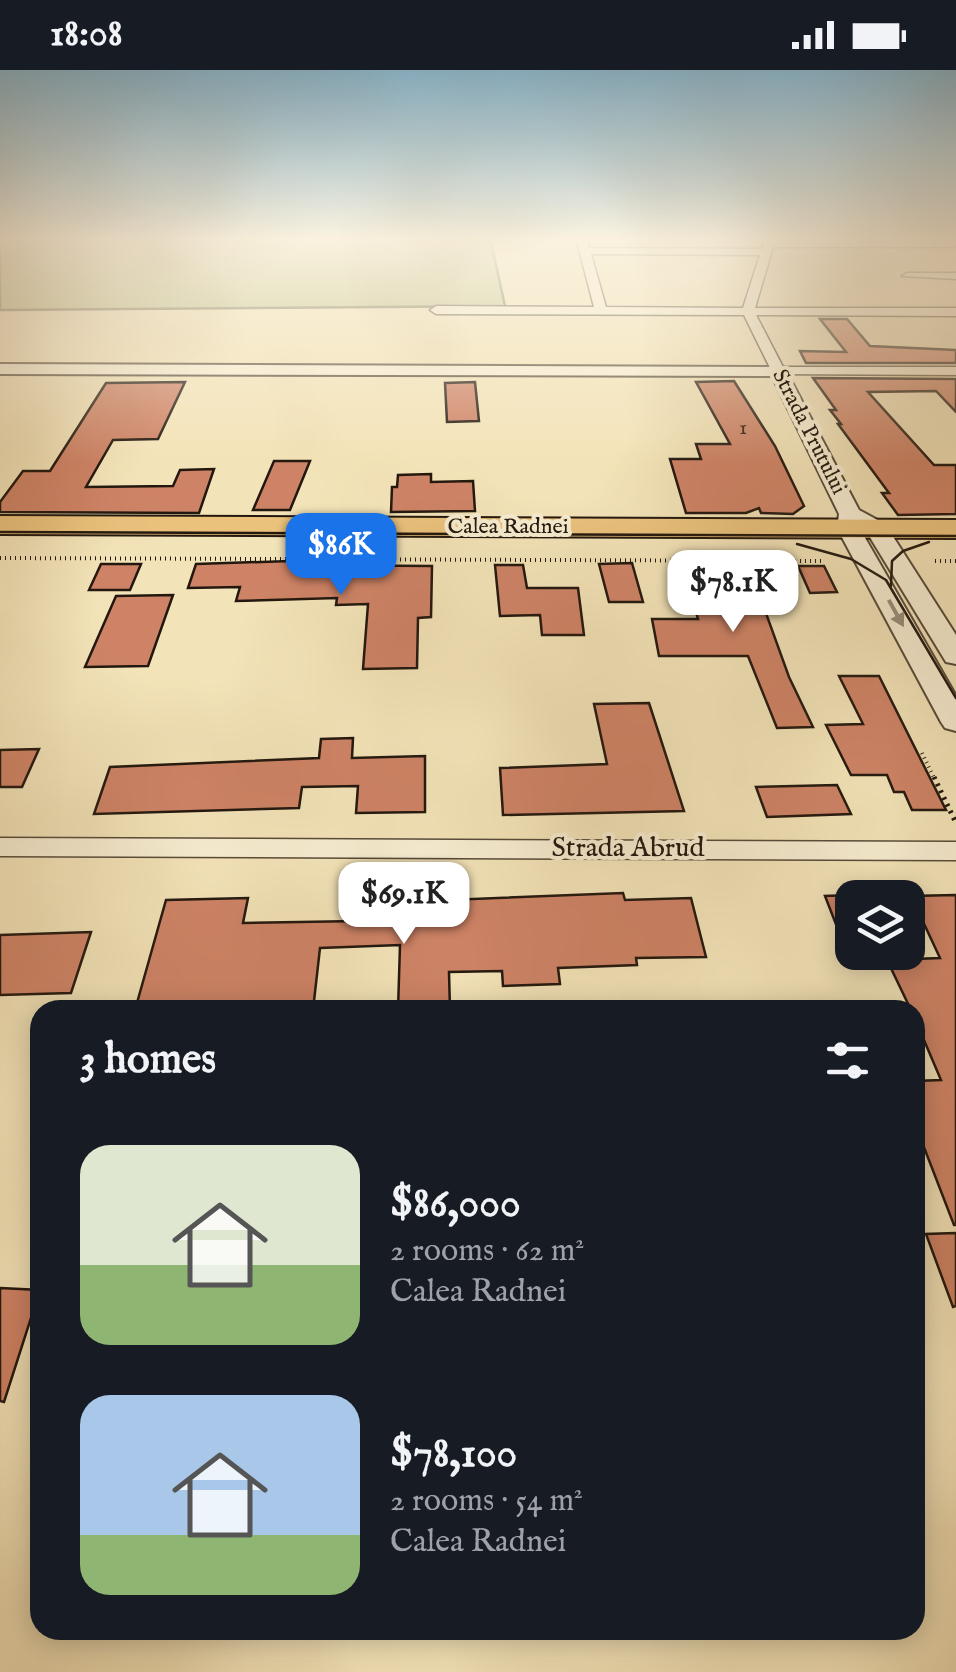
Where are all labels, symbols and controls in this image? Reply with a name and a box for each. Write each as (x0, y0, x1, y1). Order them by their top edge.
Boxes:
text: 18:08 (50, 11, 123, 59)
street label: Strada Prutului (765, 365, 853, 499)
house number: 1 (739, 414, 747, 442)
pin: $86K (282, 513, 400, 598)
street label: Calea Radnei (447, 513, 569, 541)
text: $86K (308, 525, 374, 566)
pin: $78.1K (652, 550, 814, 635)
text: $78.1K (689, 562, 777, 603)
one-way arrow (887, 599, 904, 628)
street label: Strada Abrud (551, 831, 705, 866)
pin: $69.1K (323, 862, 485, 947)
text: $69.1K (360, 874, 448, 915)
map controls (835, 880, 925, 970)
button: layers (835, 880, 925, 970)
icon: filters (820, 1033, 875, 1088)
text: 3 homes (80, 1034, 216, 1087)
text: $86,000 (390, 1178, 521, 1231)
icon: home (160, 1185, 280, 1305)
text: 2 rooms · 62 m² (390, 1231, 584, 1272)
text: Calea Radnei (390, 1272, 566, 1313)
text: $78,100 (390, 1428, 517, 1481)
icon: home (160, 1435, 280, 1555)
text: 2 rooms · 54 m² (390, 1481, 583, 1522)
text: Calea Radnei (390, 1522, 566, 1563)

